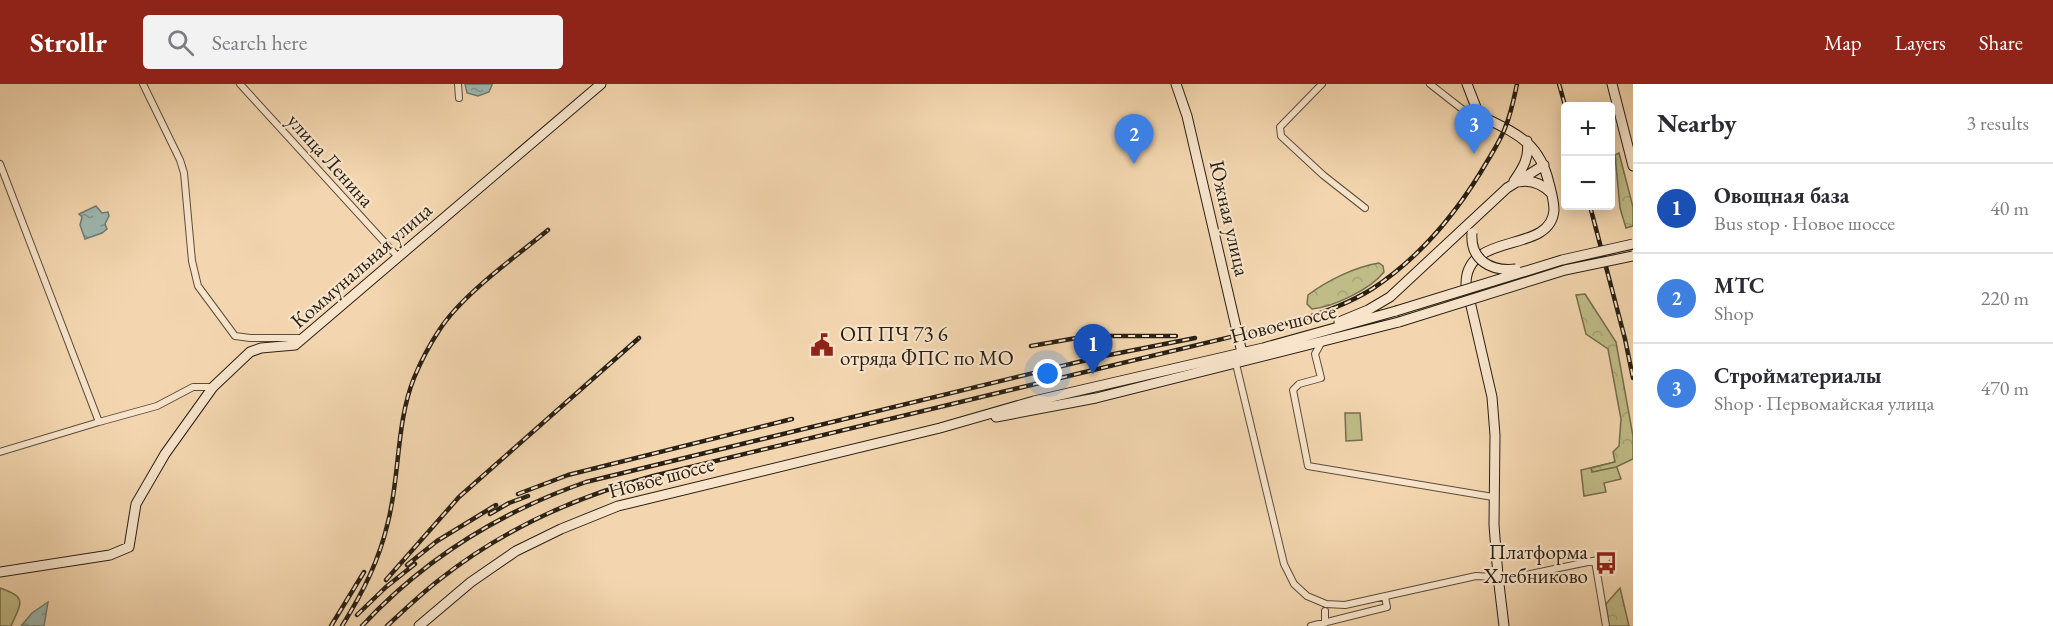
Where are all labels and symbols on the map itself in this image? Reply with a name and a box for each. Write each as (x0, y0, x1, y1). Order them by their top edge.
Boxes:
pin: 3 (1454, 104, 1494, 154)
street label: улица Ленина (282, 107, 381, 213)
pin: 2 (1114, 115, 1154, 164)
street label: Южная улица (1204, 157, 1257, 279)
street label: Коммунальная улица (285, 196, 438, 334)
street label: Новое шоссе (1227, 297, 1339, 349)
place label: ОП ПЧ 73 6 отряда ФПС по МО (840, 320, 1014, 371)
pin: 1 (1074, 324, 1112, 374)
public building icon: ОП ПЧ 73 6 отряда ФПС по МО (809, 332, 835, 358)
your location (1033, 359, 1062, 388)
street label: Новое шоссе (605, 450, 717, 504)
place label: Платформа Хлебниково (1483, 538, 1589, 589)
bus stop icon: Платформа Хлебниково (1593, 550, 1619, 576)

